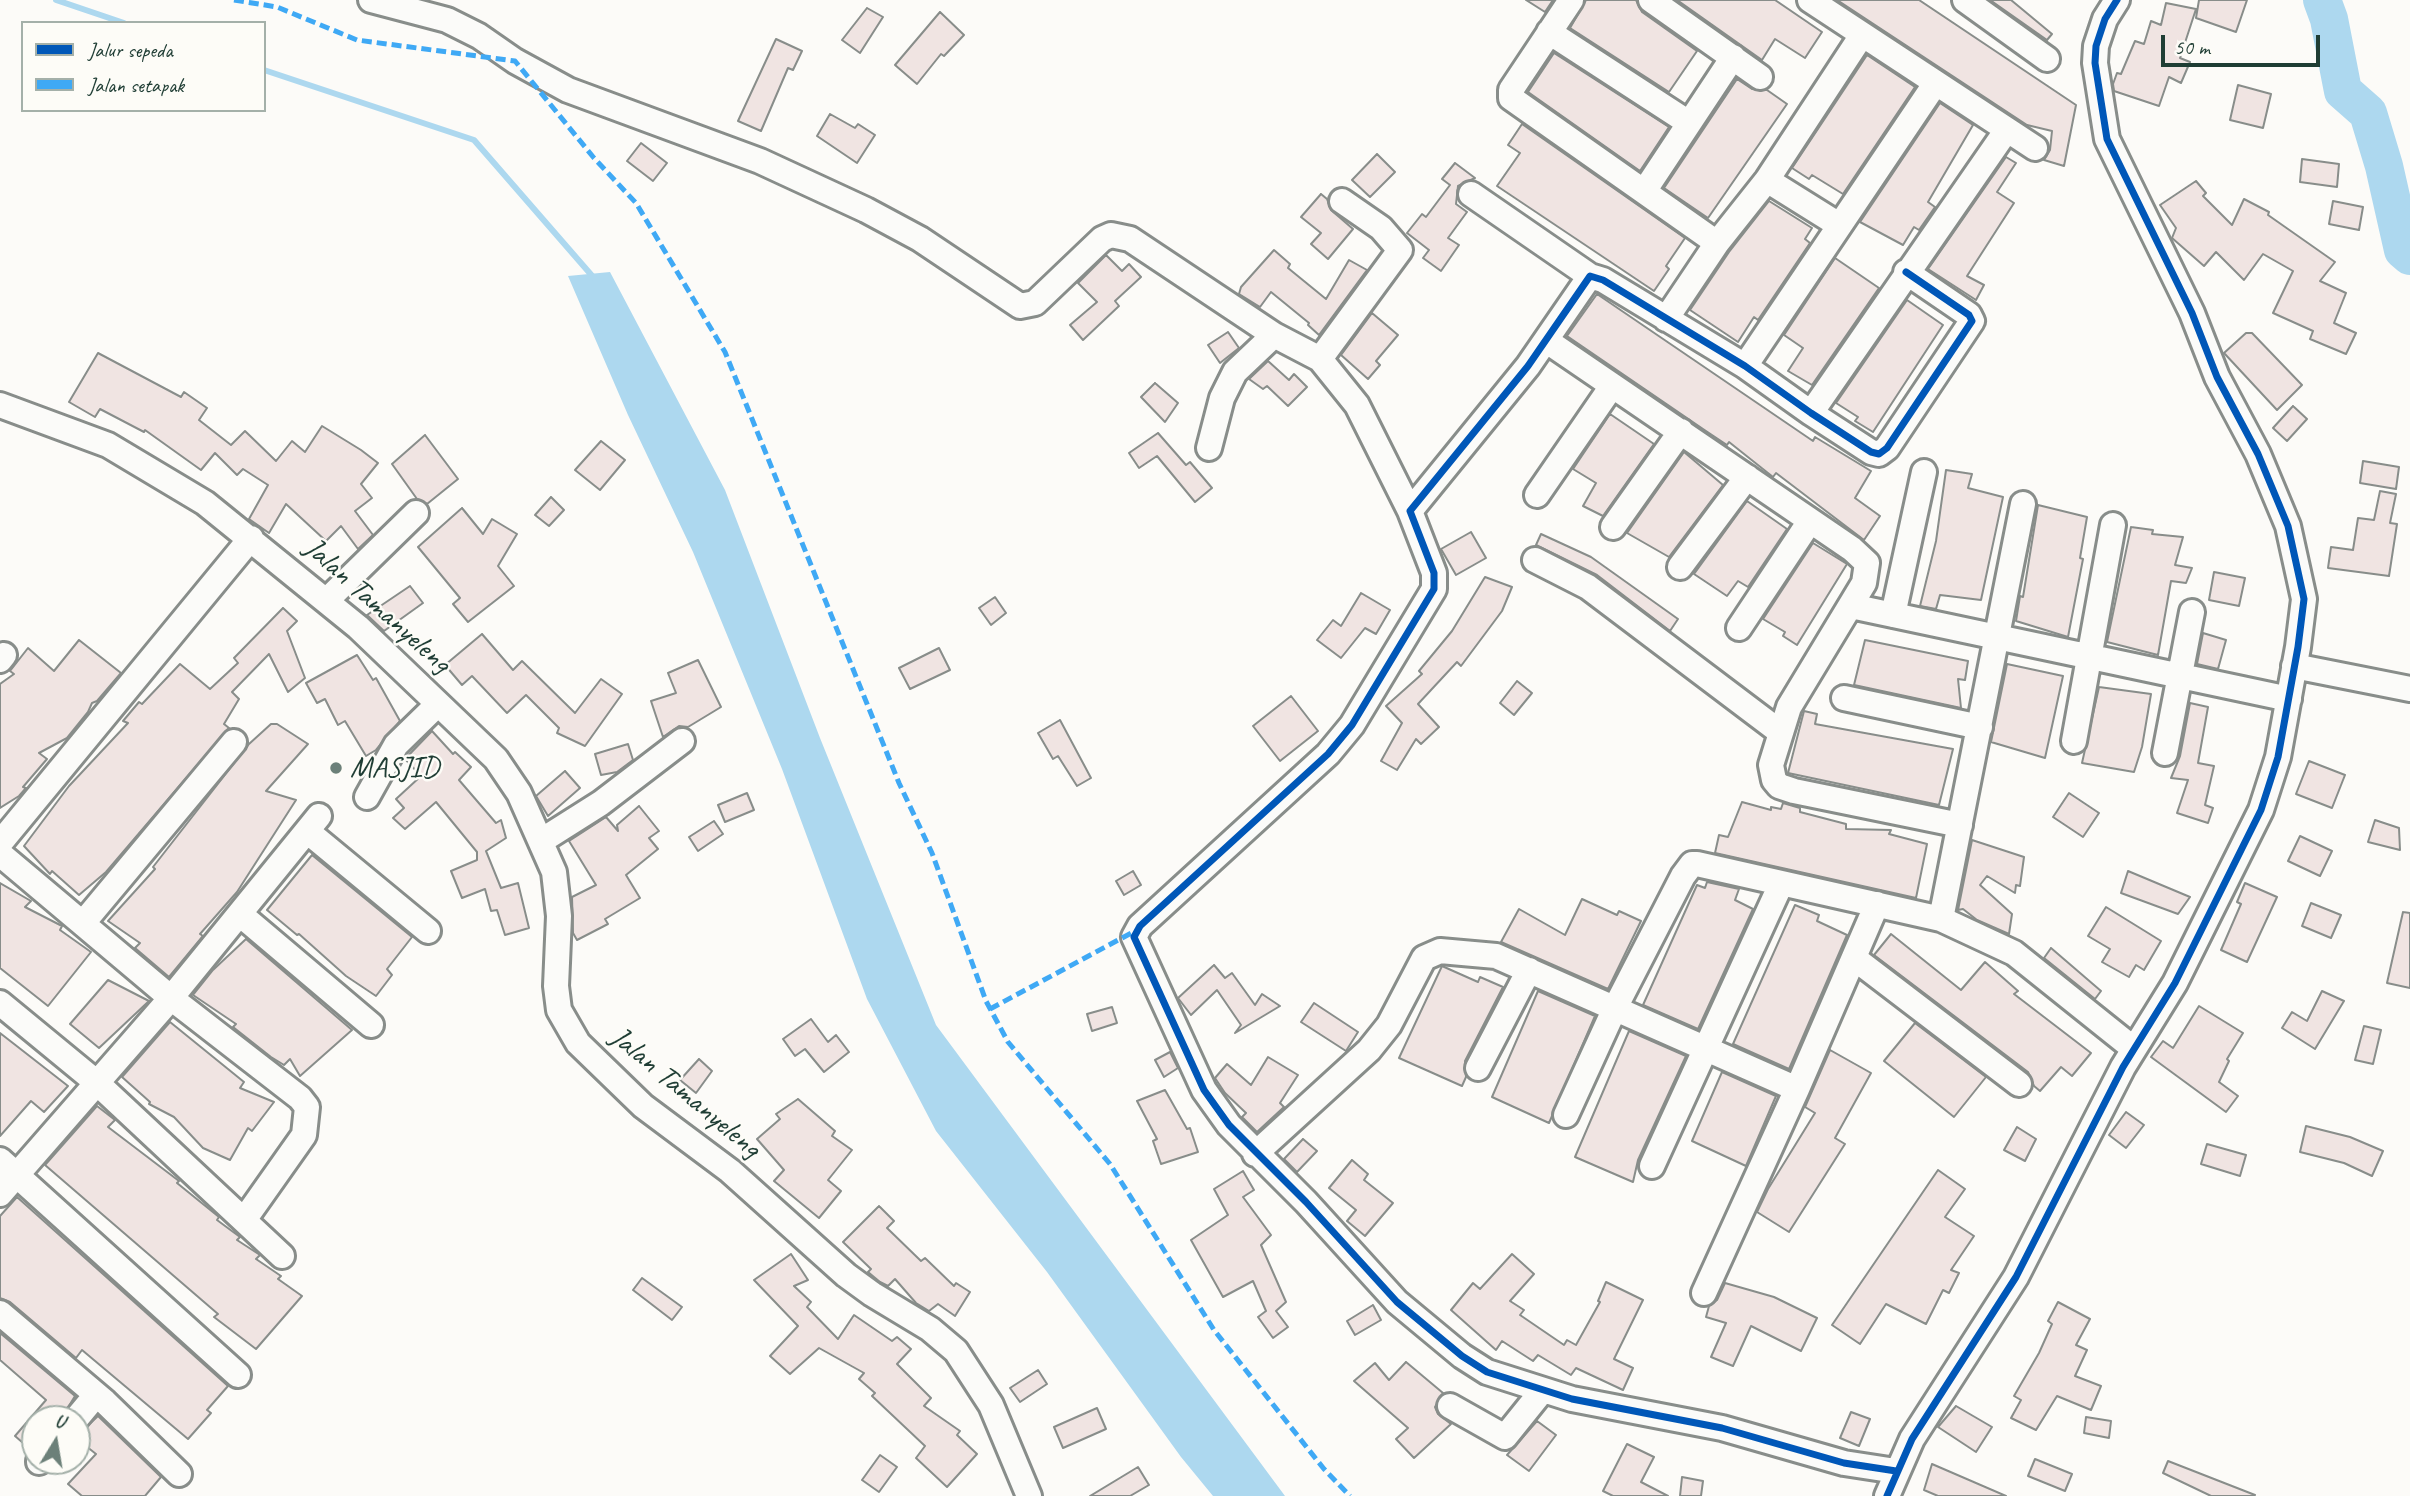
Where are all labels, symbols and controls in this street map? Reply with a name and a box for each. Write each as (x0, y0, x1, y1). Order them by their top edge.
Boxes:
legend (21, 21, 266, 112)
scale bar (2165, 21, 2324, 65)
text: 50 m (2174, 34, 2210, 60)
text: Jalur sepeda (88, 37, 173, 63)
text: Jalan setapak (88, 72, 184, 98)
street label: Jalan Tamanyeleng (296, 531, 458, 681)
place label: MASJID (350, 750, 439, 786)
marker: MASJID (328, 760, 344, 776)
street label: Jalan Tamanyeleng (602, 1020, 768, 1166)
north arrow (21, 1405, 91, 1475)
text: U (53, 1409, 66, 1434)

